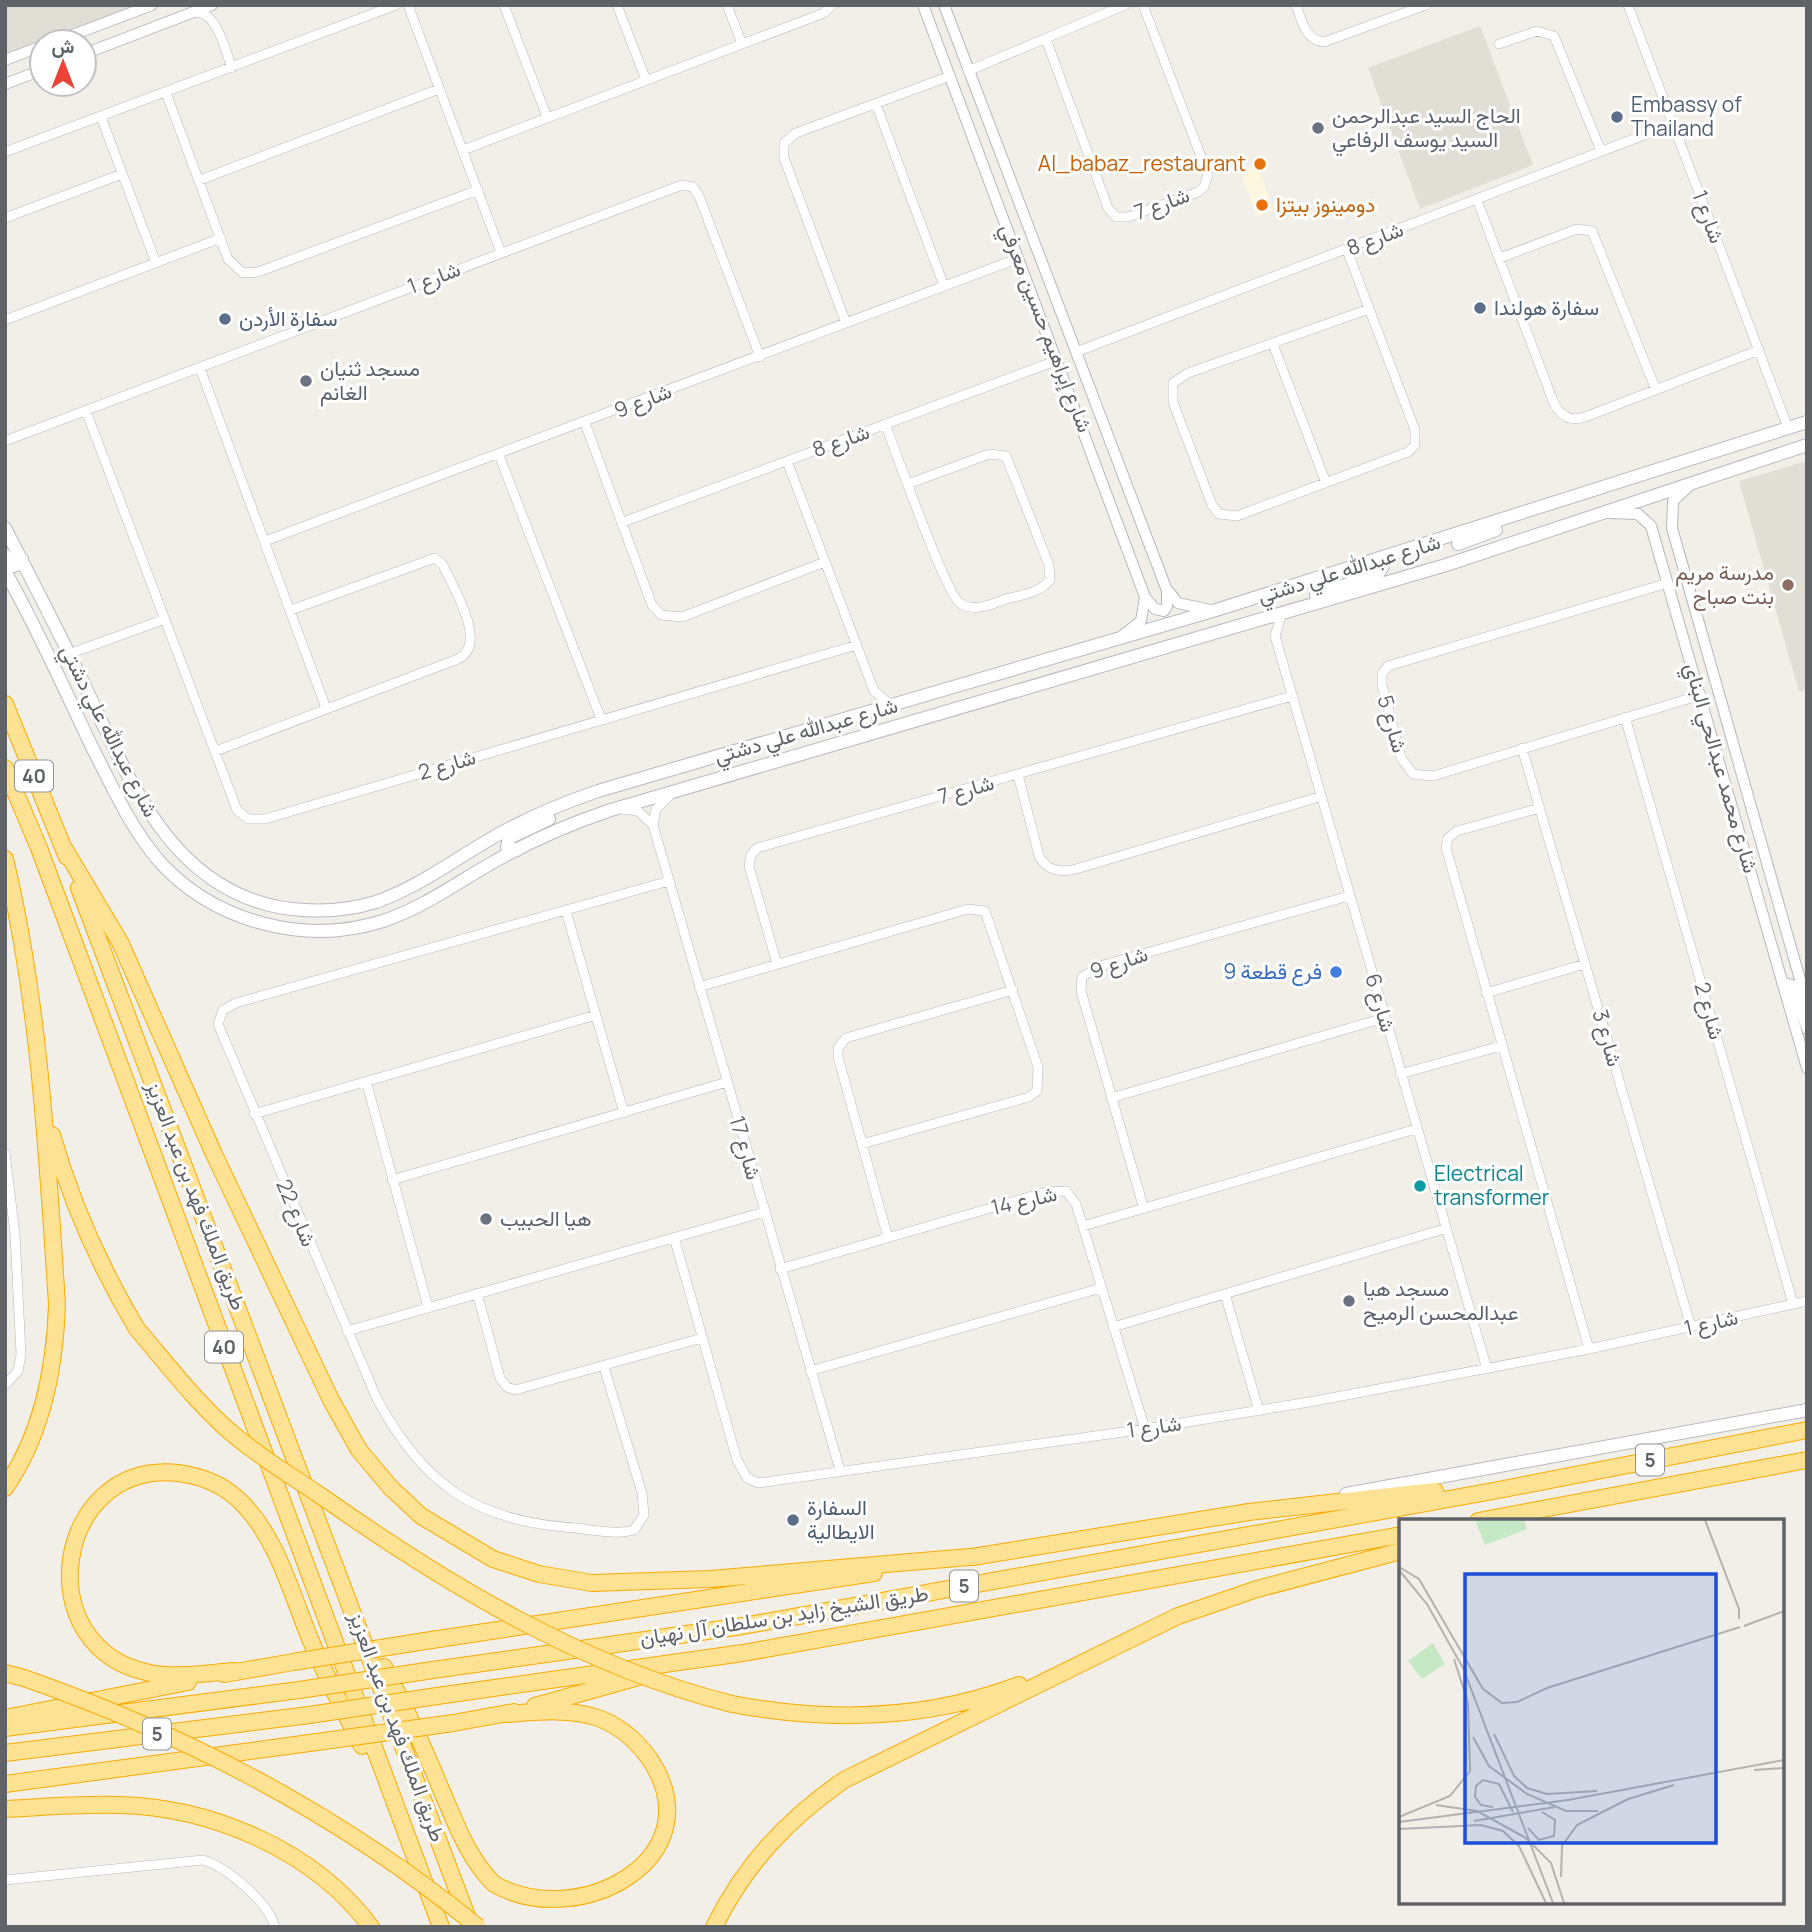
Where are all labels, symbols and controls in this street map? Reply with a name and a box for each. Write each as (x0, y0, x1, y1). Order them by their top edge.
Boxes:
north arrow (28, 28, 98, 98)
text: ش (52, 33, 75, 59)
place label: Embassy of Thailand (1631, 90, 1742, 142)
place label: الحاج السيد عبدالرحمن السيد يوسف الرفاعي (1332, 101, 1521, 157)
marker: Embassy of Thailand (1609, 109, 1625, 125)
marker: الحاج السيد عبدالرحمن السيد يوسف الرفاعي (1310, 120, 1326, 136)
place label: Al_babaz_restaurant (1038, 149, 1246, 177)
marker: Al_babaz_restaurant (1252, 156, 1268, 172)
street label: شارع 7 (1130, 180, 1194, 227)
street label: شارع 1 (1685, 186, 1732, 248)
place label: دومينوز بيتزا (1276, 190, 1375, 218)
marker: دومينوز بيتزا (1254, 197, 1270, 213)
street label: شارع 8 (1342, 214, 1407, 263)
street label: شارع إبراهيم حسين معرفي (990, 219, 1100, 437)
street label: شارع 1 (403, 254, 465, 301)
place label: سفارة هولندا (1494, 293, 1599, 321)
marker: سفارة هولندا (1472, 300, 1488, 316)
place label: سفارة الأردن (239, 304, 338, 332)
marker: سفارة الأردن (217, 311, 233, 327)
place label: مسجد ثنيان الغانم (320, 354, 420, 407)
marker: مسجد ثنيان الغانم (298, 373, 314, 389)
street label: شارع 9 (610, 376, 676, 425)
street label: شارع 8 (808, 417, 873, 464)
street label: شارع عبدالله علي دشتي (1254, 527, 1445, 613)
place label: مدرسة مريم بنت صباح (1675, 558, 1774, 611)
marker: مدرسة مريم بنت صباح (1780, 577, 1796, 593)
street label: شارع عبدالله علي دشتي (51, 640, 165, 823)
street label: شارع محمد عبدالحي البناي (1675, 659, 1765, 877)
street label: شارع عبدالله علي دشتي (711, 690, 902, 773)
street label: شارع 5 (1370, 692, 1414, 756)
street label: شارع 2 (415, 742, 479, 787)
road number: 40 (15, 761, 53, 792)
street label: شارع 7 (934, 768, 997, 811)
street label: شارع 9 (1086, 939, 1152, 986)
place label: فرع قطعة 9 (1223, 957, 1322, 986)
marker: فرع قطعة 9 (1328, 964, 1344, 980)
street label: شارع 6 (1358, 970, 1403, 1035)
street label: شارع 2 (1687, 979, 1731, 1043)
street label: شارع 3 (1586, 1006, 1629, 1070)
street label: طريق الملك فهد بن عبد العزيز (140, 1076, 253, 1314)
street label: شارع 17 (723, 1113, 768, 1183)
place label: Electrical transformer (1434, 1159, 1550, 1211)
street label: شارع 22 (269, 1175, 324, 1251)
marker: Electrical transformer (1412, 1178, 1428, 1194)
street label: شارع 14 (988, 1179, 1060, 1222)
place label: هيا الحبيب (500, 1204, 592, 1232)
marker: هيا الحبيب (478, 1211, 494, 1227)
place label: مسجد هيا عبدالمحسن الرميح (1363, 1274, 1519, 1327)
marker: مسجد هيا عبدالمحسن الرميح (1341, 1293, 1357, 1309)
street label: شارع 1 (1681, 1302, 1741, 1343)
road number: 40 (205, 1331, 243, 1362)
street label: شارع 1 (1125, 1408, 1183, 1445)
road number: 5 (1636, 1444, 1664, 1476)
place label: السفارة الايطالية (807, 1493, 875, 1545)
marker: السفارة الايطالية (785, 1512, 801, 1528)
inset map (1399, 1519, 1784, 1904)
road number: 5 (950, 1570, 978, 1602)
street label: طريق الشيخ زايد بن سلطان آل نهيان (638, 1578, 930, 1653)
street label: طريق الملك فهد بن عبد العزيز (343, 1607, 453, 1845)
road number: 5 (143, 1718, 171, 1750)

